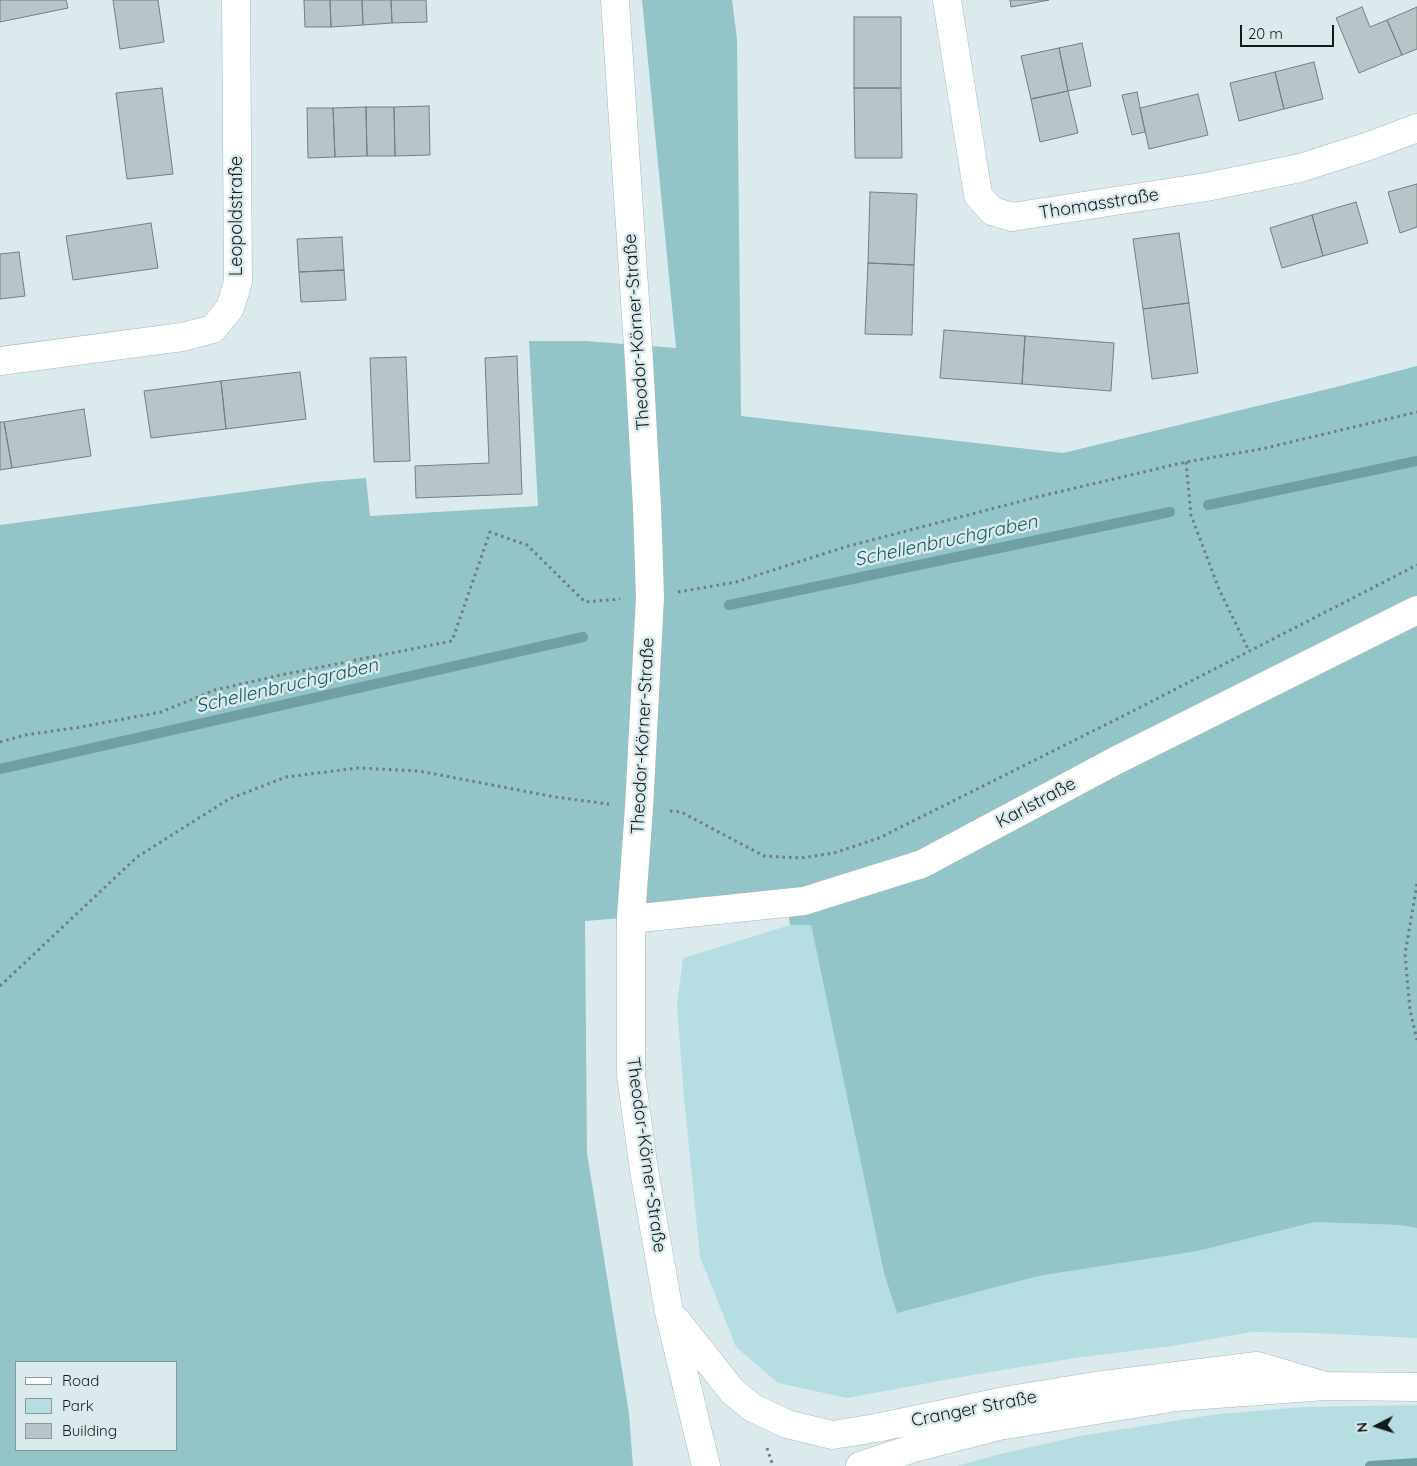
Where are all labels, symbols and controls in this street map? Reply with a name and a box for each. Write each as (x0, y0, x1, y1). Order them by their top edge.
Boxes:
scale bar (1242, 15, 1336, 47)
text: 20 m (1248, 24, 1283, 43)
street label: Leopoldstraße (226, 156, 248, 276)
street label: Thomasstraße (1038, 184, 1160, 224)
street label: Theodor-Körner-Straße (619, 233, 655, 431)
water label: Schellenbruchgraben (853, 510, 1039, 572)
street label: Theodor-Körner-Straße (627, 637, 659, 835)
water label: Schellenbruchgraben (194, 654, 380, 718)
street label: Karlstraße (992, 773, 1080, 833)
street label: Theodor-Körner-Straße (622, 1056, 670, 1254)
legend (15, 1361, 178, 1451)
text: Road (62, 1371, 99, 1390)
street label: Cranger Straße (909, 1386, 1039, 1432)
text: Park (62, 1396, 94, 1415)
north arrow (1352, 1401, 1402, 1451)
text: Building (62, 1421, 117, 1440)
text: N (1353, 1421, 1371, 1433)

